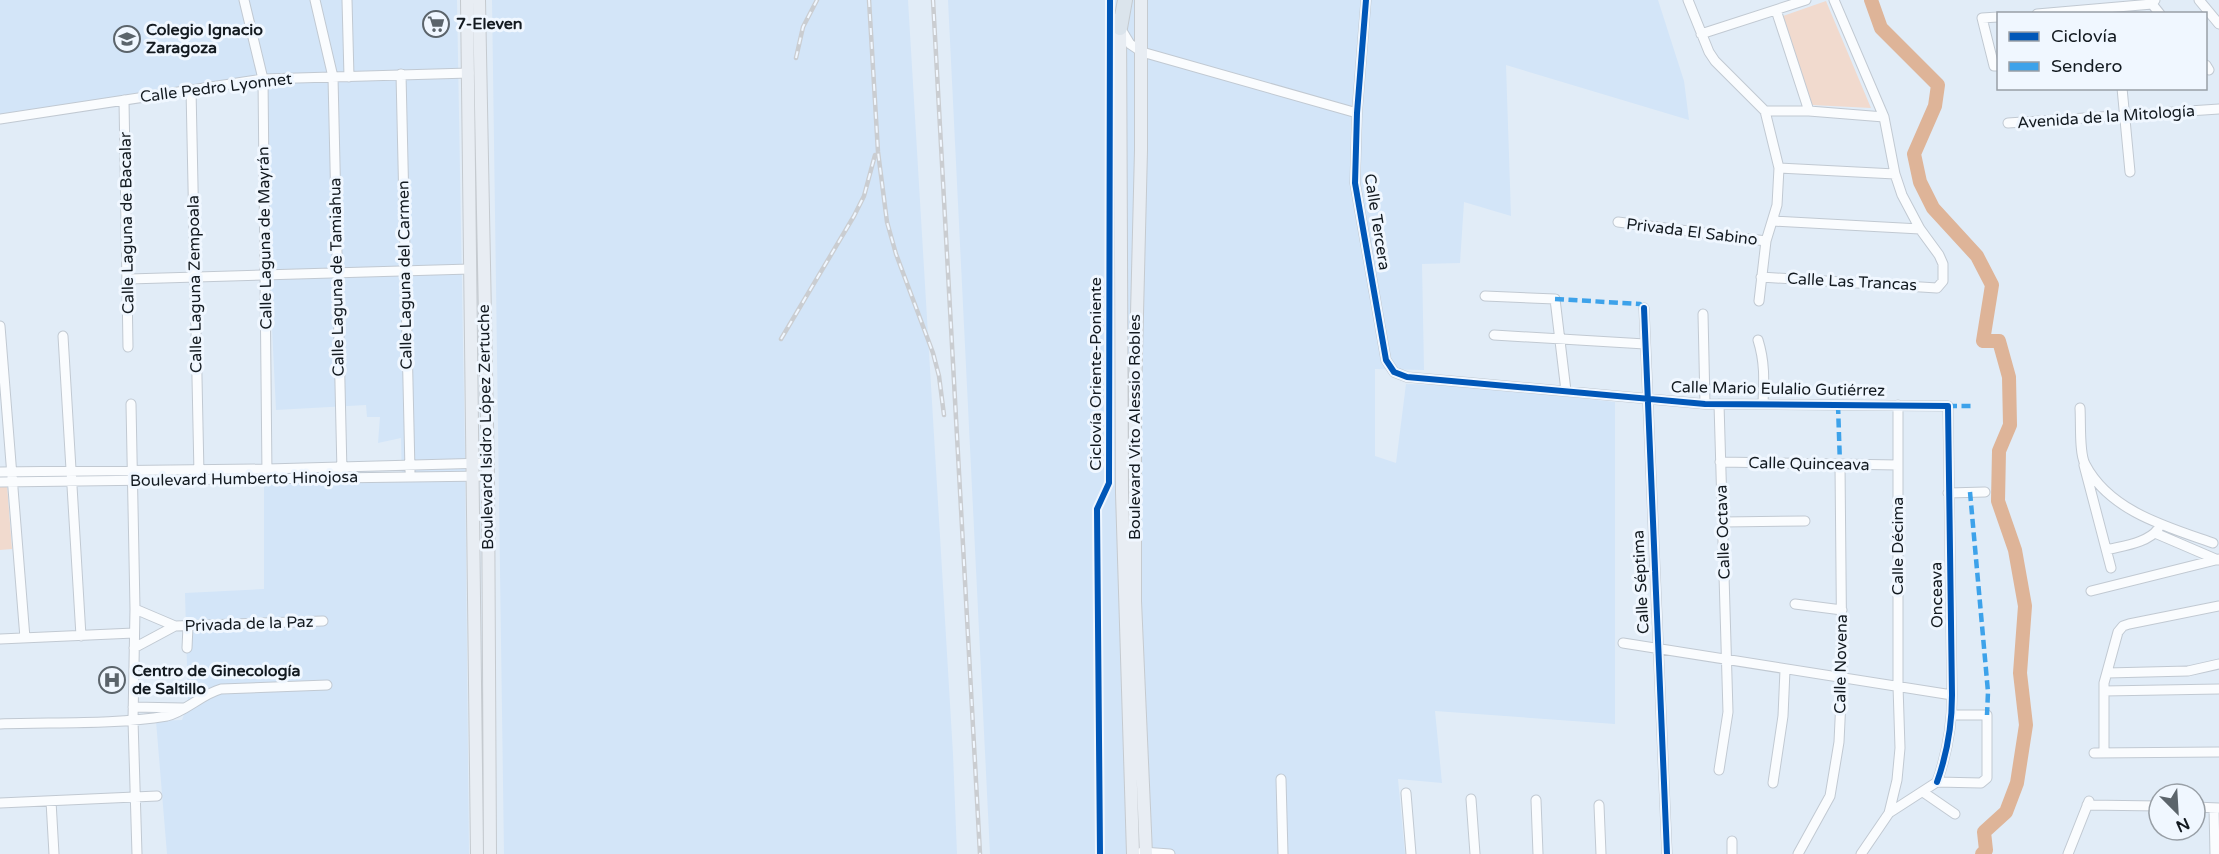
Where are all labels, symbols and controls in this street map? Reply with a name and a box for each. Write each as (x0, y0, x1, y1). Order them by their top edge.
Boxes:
supermarket icon: 7-Eleven (421, 9, 451, 39)
legend (1997, 12, 2207, 90)
place label: 7-Eleven (456, 14, 523, 34)
place label: Colegio Ignacio Zaragoza (146, 20, 263, 58)
school or university icon: Colegio Ignacio Zaragoza (112, 24, 142, 54)
text: Ciclovía (2051, 25, 2117, 47)
text: Sendero (2051, 55, 2122, 77)
street label: Calle Pedro Lyonnet (139, 69, 293, 107)
street label: Avenida de la Mitología (2017, 101, 2195, 133)
street label: Calle Laguna de Bacalar (115, 131, 139, 314)
street label: Calle Laguna de Mayrán (253, 146, 277, 330)
street label: Calle Tercera (1359, 172, 1395, 272)
street label: Calle Laguna de Tamiahua (325, 177, 349, 377)
street label: Calle Laguna del Carmen (393, 180, 417, 370)
street label: Calle Laguna Zempoala (183, 195, 207, 373)
street label: Privada El Sabino (1625, 214, 1759, 250)
street label: Calle Las Trancas (1786, 269, 1918, 295)
street label: Ciclovía Oriente-Poniente (1086, 277, 1106, 471)
street label: Boulevard Isidro López Zertuche (474, 304, 498, 550)
street label: Boulevard Vito Alessio Robles (1125, 314, 1145, 540)
street label: Calle Mario Eulalio Gutiérrez (1671, 377, 1885, 401)
street label: Calle Quinceava (1748, 453, 1870, 475)
street label: Boulevard Humberto Hinojosa (130, 467, 358, 491)
street label: Calle Octava (1711, 484, 1735, 580)
street label: Calle Décima (1888, 497, 1908, 595)
street label: Calle Séptima (1628, 530, 1654, 634)
street label: Onceava (1926, 562, 1948, 628)
street label: Privada de la Paz (184, 612, 314, 636)
street label: Calle Novena (1830, 614, 1852, 714)
place label: Centro de Ginecología de Saltillo (132, 661, 301, 699)
hospital icon: Centro de Ginecología de Saltillo (97, 665, 127, 695)
north arrow (2147, 782, 2207, 842)
text: N (2173, 813, 2193, 837)

